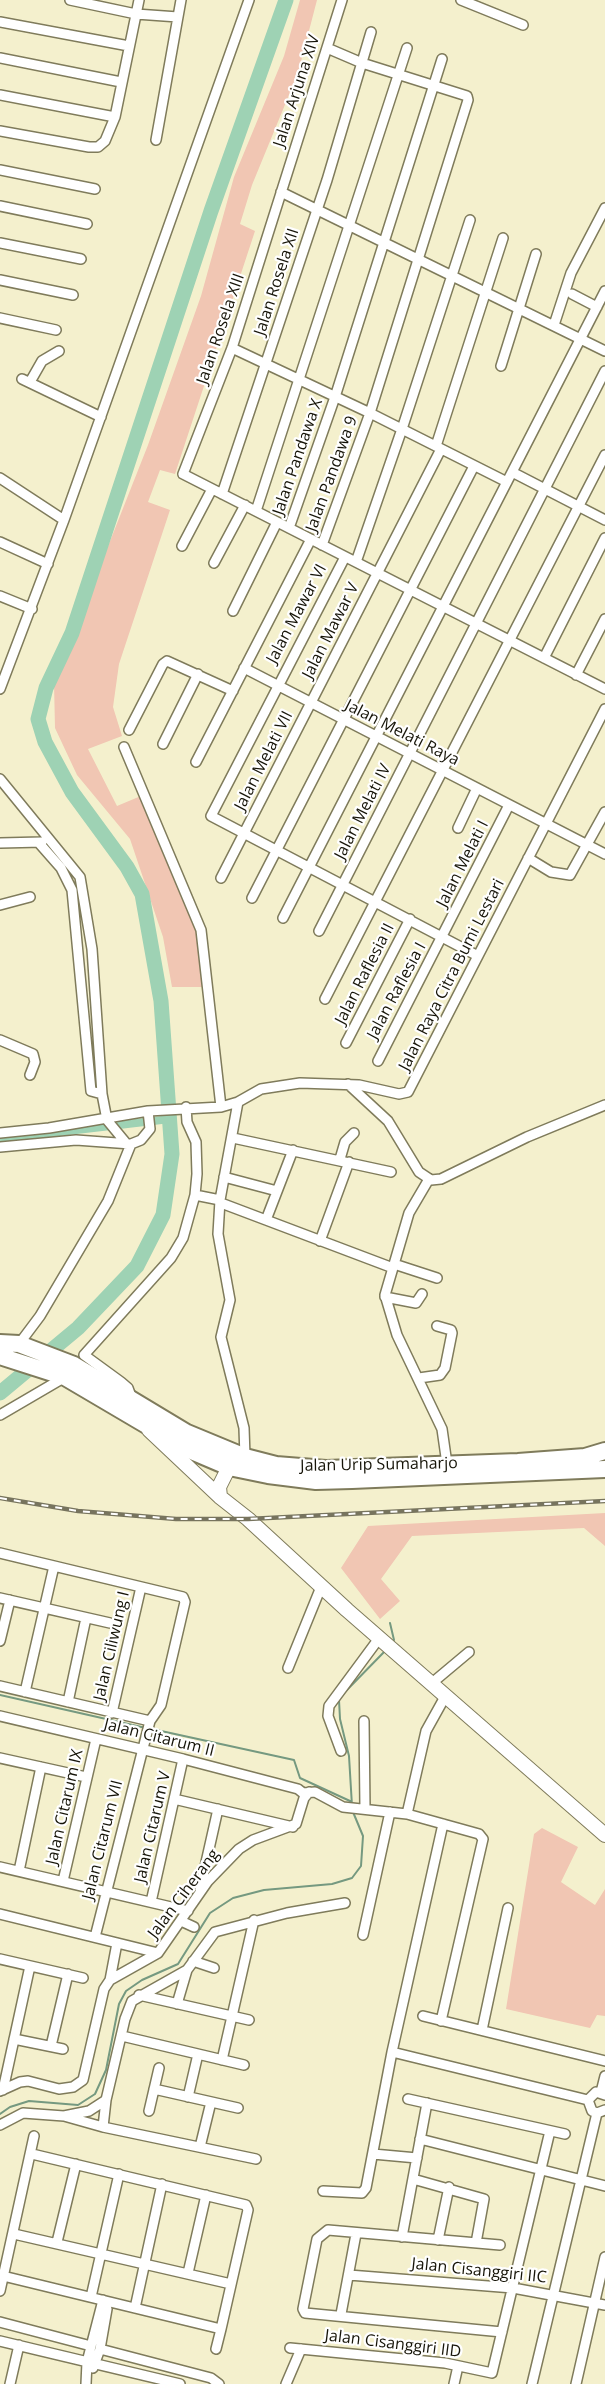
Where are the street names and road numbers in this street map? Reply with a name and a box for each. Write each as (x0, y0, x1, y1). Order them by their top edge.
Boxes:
street label: Jalan Arjuna XIV (270, 33, 324, 149)
street label: Jalan Rosela XII (251, 226, 303, 338)
street label: Jalan Rosela XIII (193, 271, 249, 387)
street label: Jalan Pandawa X (269, 396, 327, 518)
street label: Jalan Pandawa 9 (302, 414, 362, 534)
street label: Jalan Mawar VI (263, 561, 331, 667)
street label: Jalan Mawar V (299, 580, 363, 682)
street label: Jalan Melati Raya (342, 696, 462, 770)
street label: Jalan Melati VII (231, 708, 297, 814)
street label: Jalan Melati IV (331, 761, 395, 863)
street label: Jalan Melati I (433, 817, 493, 911)
street label: Jalan Raya Citra Bumi Lestari (395, 876, 509, 1074)
street label: Jalan Raflesia II (331, 920, 399, 1028)
street label: Jalan Raflesia I (364, 940, 430, 1042)
street label: Jalan Urip Sumaharjo (300, 1454, 458, 1476)
street label: Jalan Ciliwung I (90, 1589, 134, 1703)
street label: Jalan Citarum II (102, 1715, 216, 1761)
street label: Jalan Citarum IX (42, 1747, 88, 1867)
street label: Jalan Citarum V (131, 1769, 175, 1885)
street label: Jalan Citarum VII (79, 1778, 127, 1902)
street label: Jalan Ciherang (144, 1846, 224, 1942)
street label: Jalan Cisanggiri IIC (411, 2254, 547, 2288)
street label: Jalan Cisanggiri IID (324, 2326, 462, 2362)

